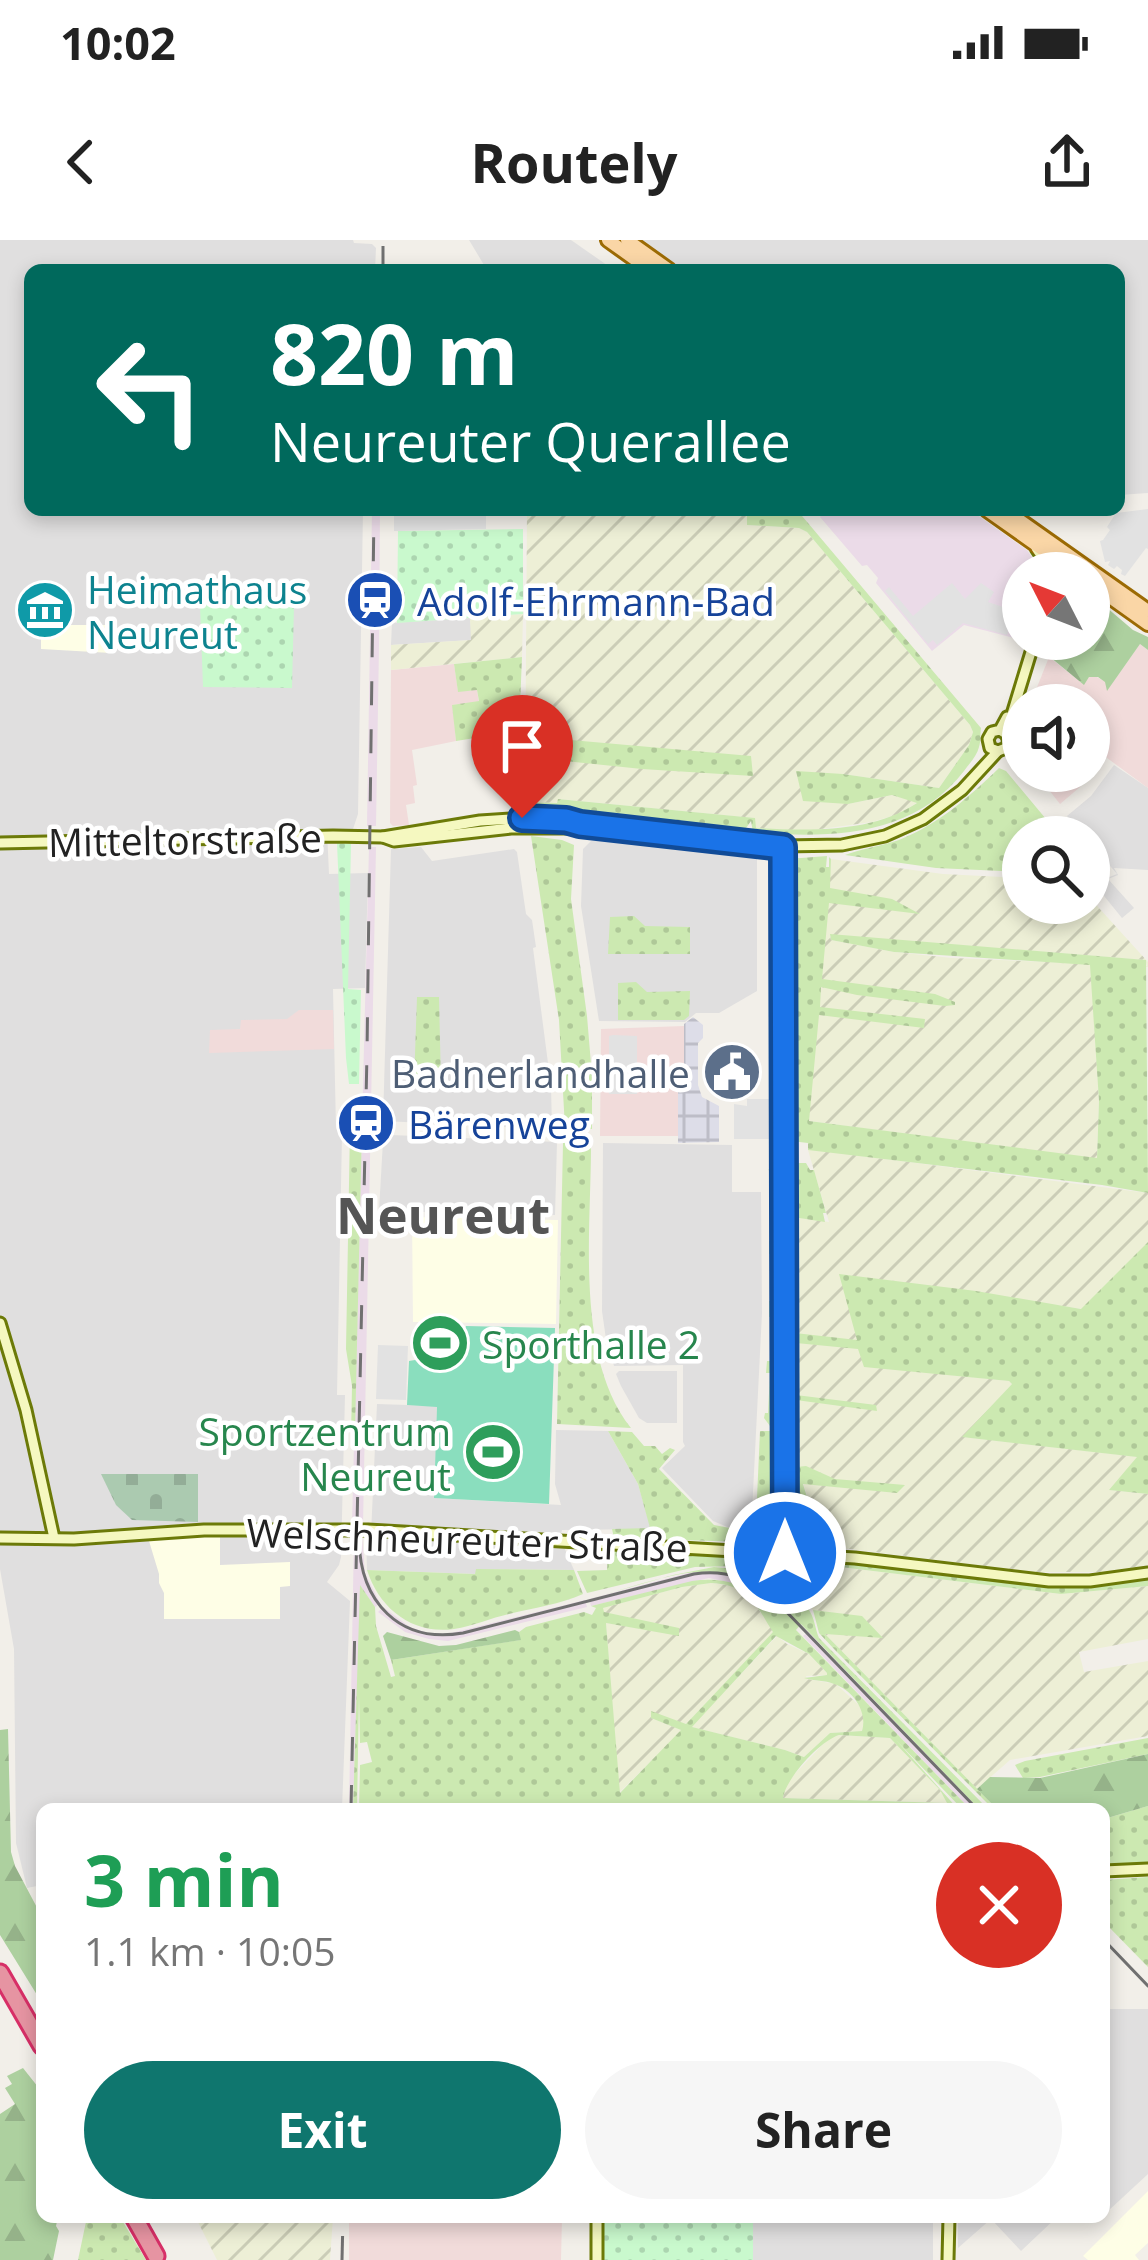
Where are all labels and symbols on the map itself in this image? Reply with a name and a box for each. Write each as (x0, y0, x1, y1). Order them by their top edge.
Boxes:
north arrow (1002, 552, 1110, 660)
place label: Heimathaus Neureut (87, 562, 307, 660)
station icon: Adolf-Ehrmann-Bad (344, 569, 406, 631)
place label: Adolf-Ehrmann-Bad (417, 574, 775, 627)
museum icon: Heimathaus Neureut (14, 579, 76, 641)
pin (471, 695, 573, 818)
street label: Mitteltorstraße (48, 810, 322, 868)
public building icon: Badnerlandhalle (701, 1041, 763, 1103)
place label: Badnerlandhalle (391, 1046, 690, 1099)
station icon: Bärenweg (335, 1092, 397, 1154)
place label: Bärenweg (408, 1097, 590, 1150)
district label: Neureut (336, 1179, 550, 1249)
sports icon: Sporthalle 2 (409, 1312, 471, 1374)
place label: Sporthalle 2 (482, 1317, 700, 1370)
place label: Sportzentrum Neureut (198, 1404, 451, 1502)
sports icon: Sportzentrum Neureut (462, 1421, 524, 1483)
position arrow (722, 1490, 848, 1616)
street label: Welschneureuter Straße (246, 1505, 688, 1573)

